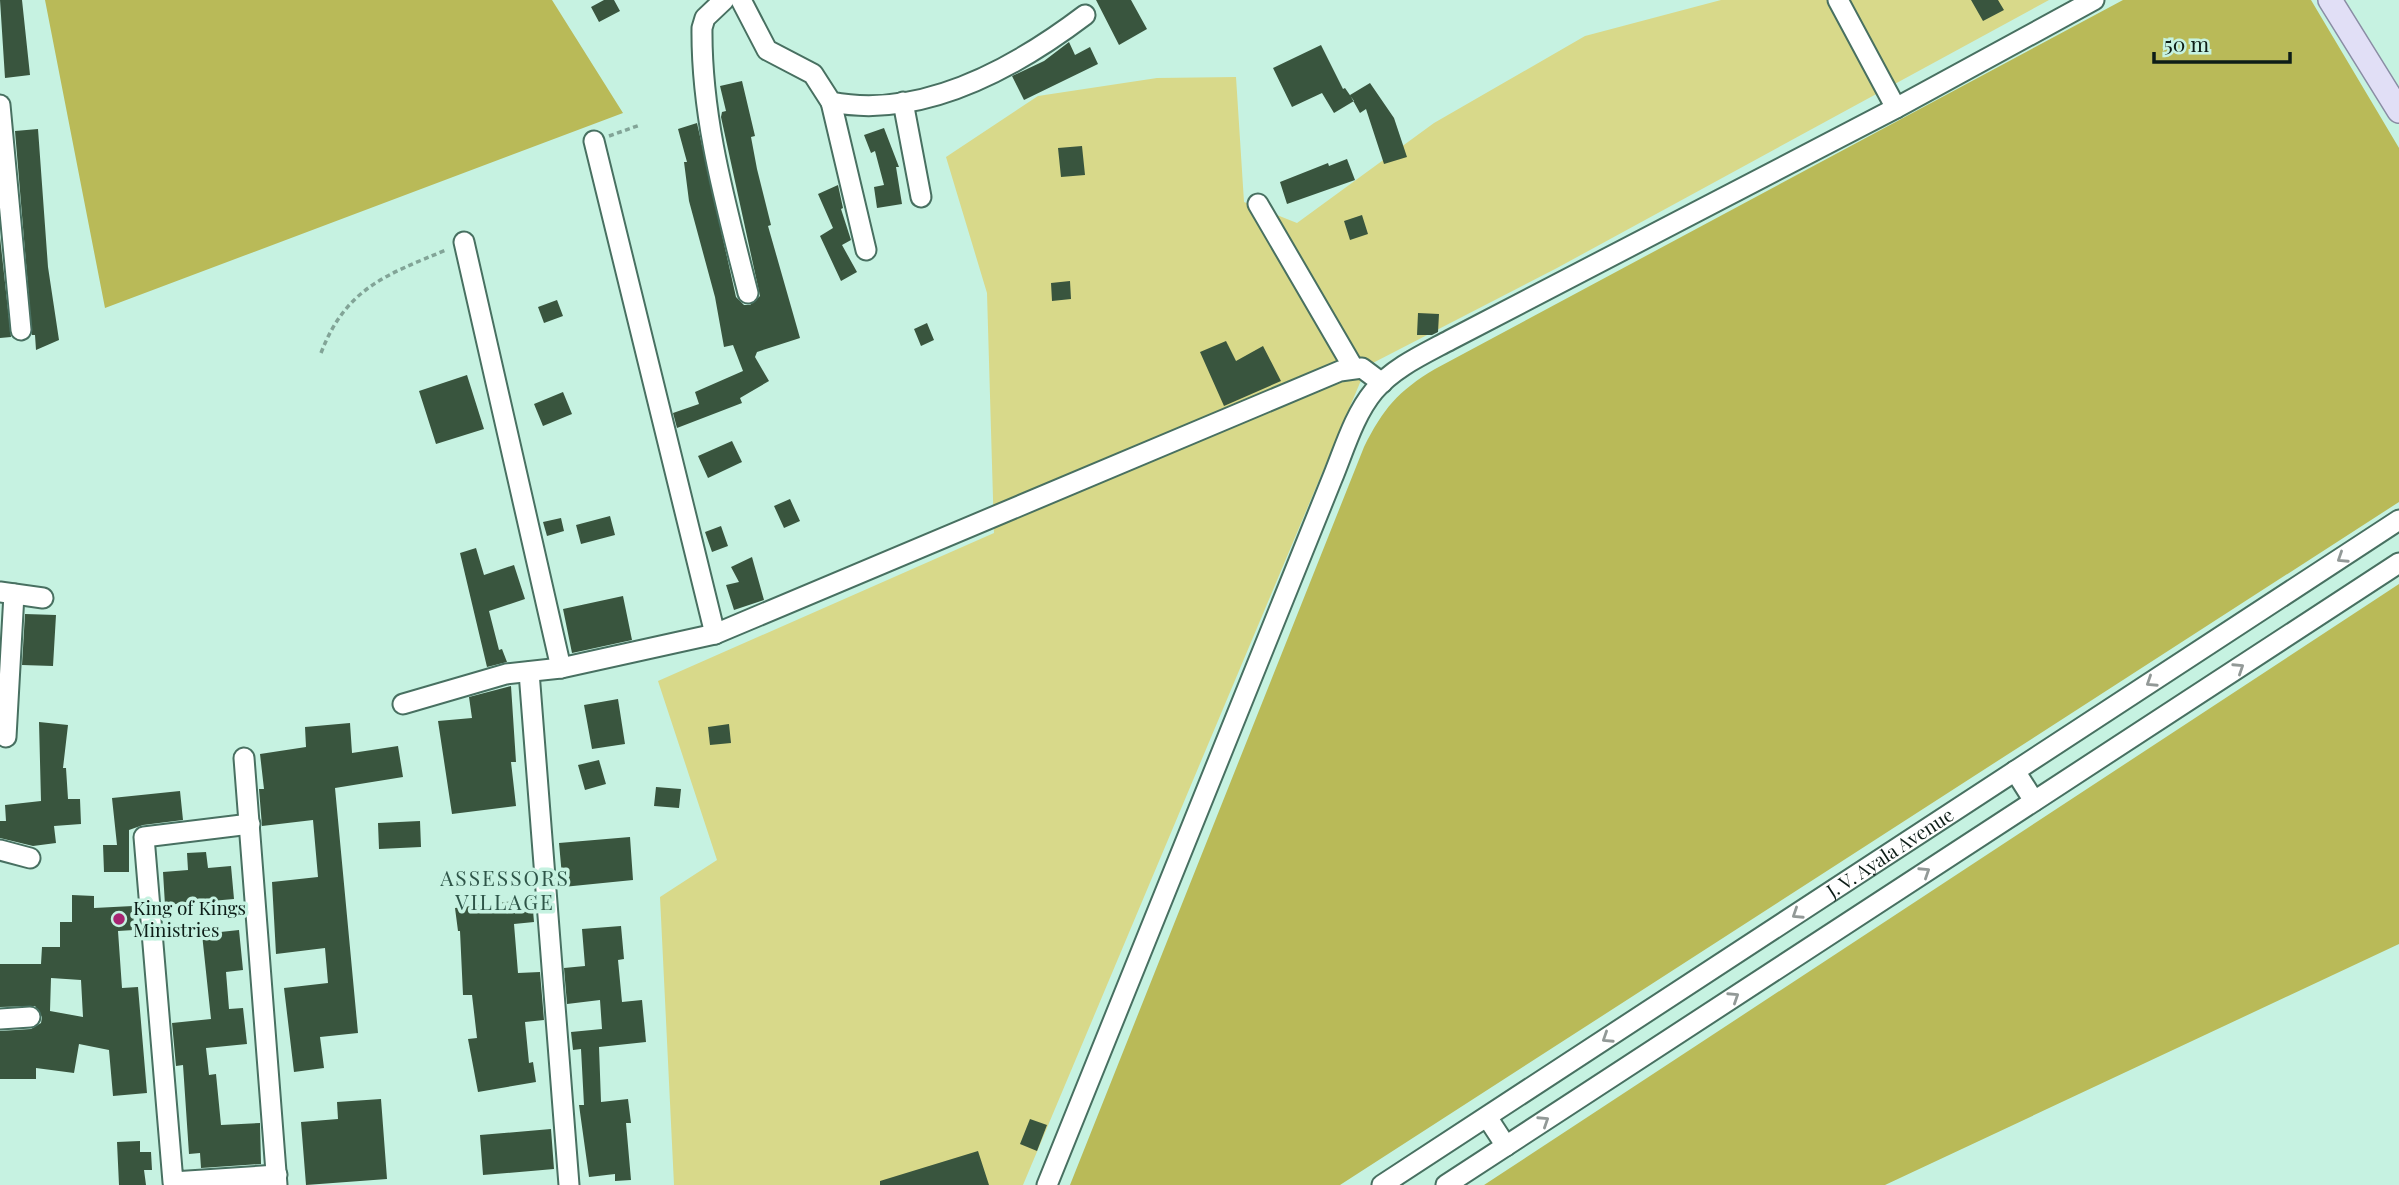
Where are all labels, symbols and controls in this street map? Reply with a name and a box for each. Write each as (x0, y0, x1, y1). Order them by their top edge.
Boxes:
scale bar (2154, 21, 2290, 65)
text: 50 m (2164, 29, 2210, 57)
one-way arrow (2337, 549, 2350, 562)
one-way arrow (2231, 663, 2244, 676)
one-way arrow (2146, 674, 2159, 687)
street label: J. V. Ayala Avenue (1820, 801, 1958, 904)
district label: ASSESSORS VILLAGE (439, 863, 570, 915)
one-way arrow (1917, 868, 1930, 881)
place label: King of Kings Ministries (133, 894, 246, 942)
one-way arrow (1792, 906, 1805, 918)
marker: King of Kings Ministries (111, 911, 127, 927)
one-way arrow (1727, 992, 1740, 1005)
one-way arrow (1601, 1030, 1614, 1043)
one-way arrow (1536, 1117, 1549, 1129)

